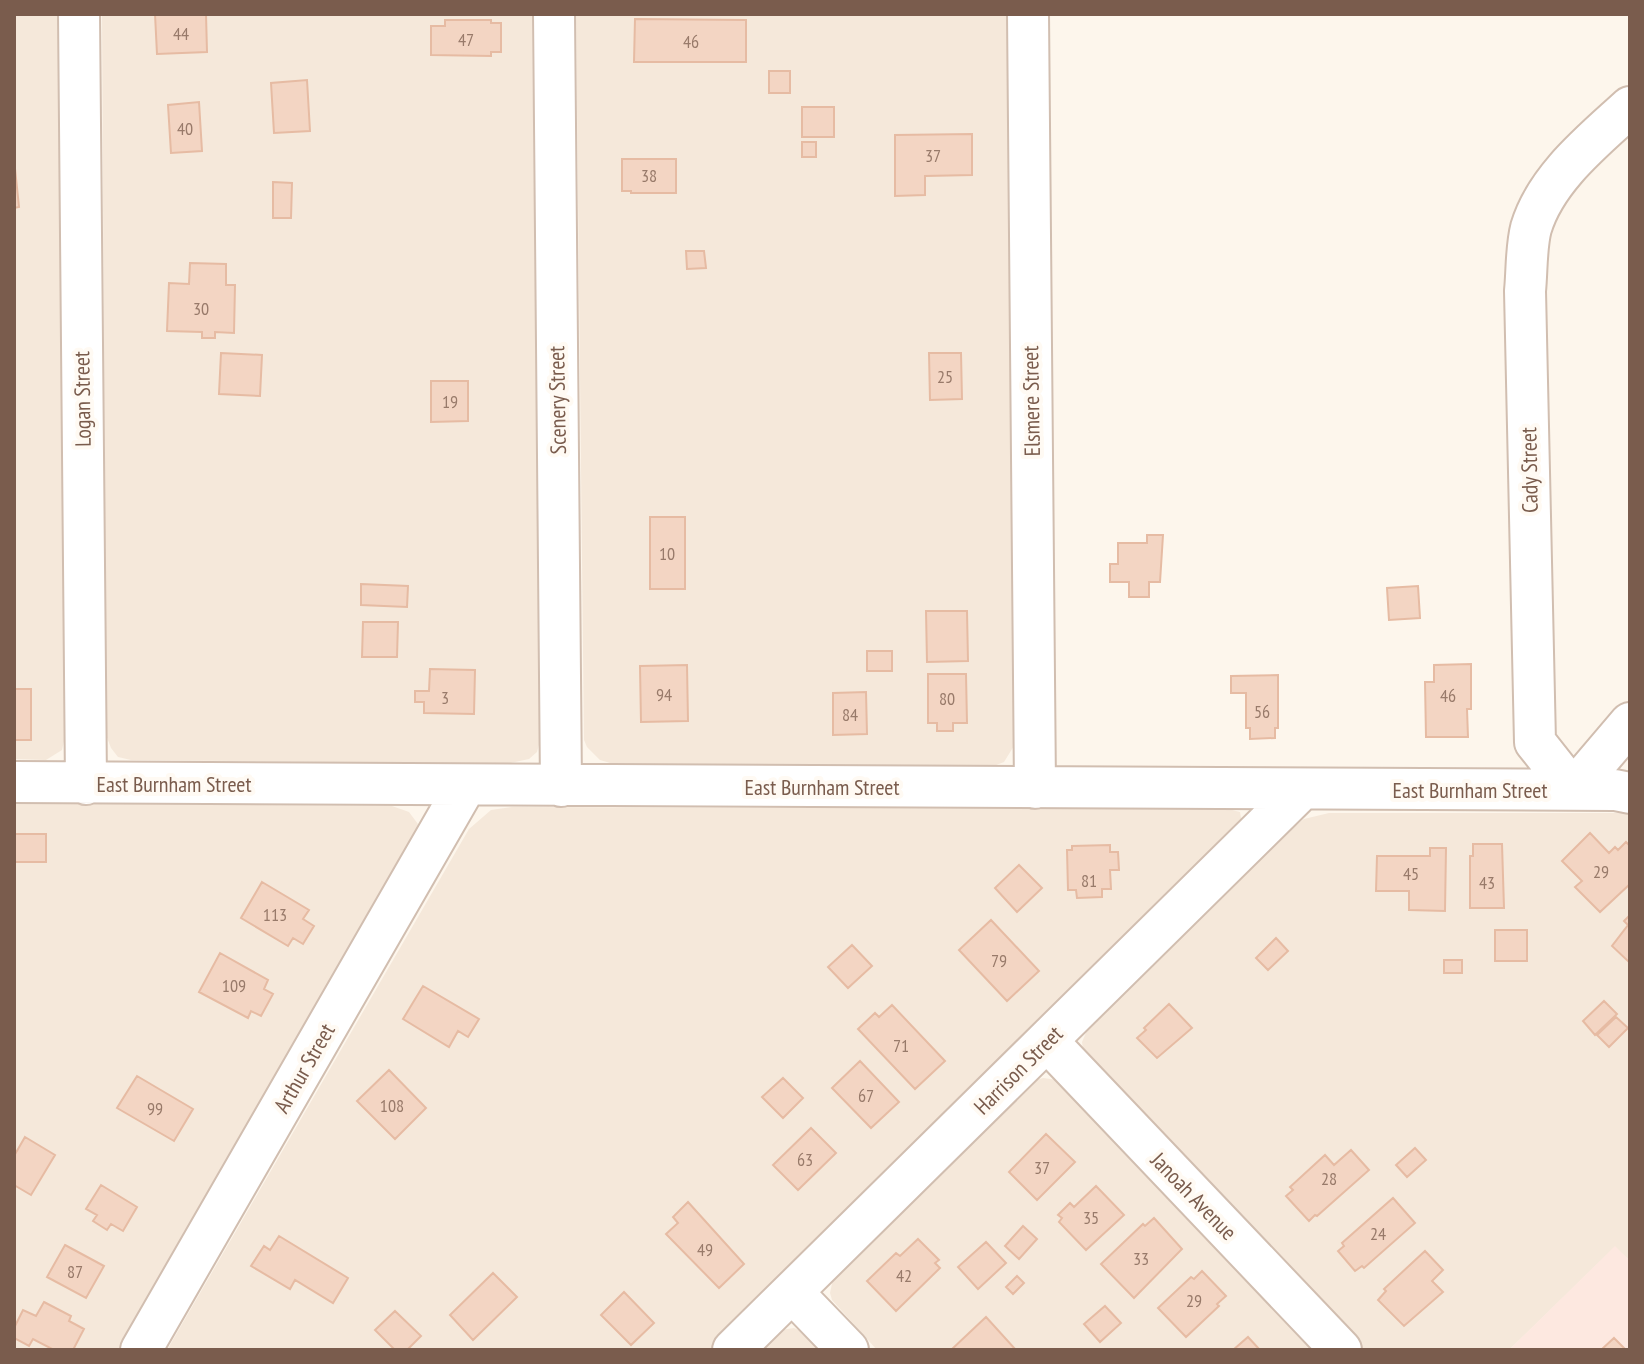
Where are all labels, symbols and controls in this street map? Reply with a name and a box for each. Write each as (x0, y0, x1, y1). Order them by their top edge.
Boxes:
house number: 44 (173, 22, 189, 45)
house number: 47 (458, 28, 474, 51)
house number: 46 (683, 30, 699, 53)
house number: 40 (177, 117, 193, 140)
house number: 37 (925, 144, 941, 167)
house number: 38 (641, 164, 657, 187)
house number: 30 (193, 297, 209, 320)
street label: Scenery Street (542, 345, 572, 455)
street label: Elsmere Street (1016, 345, 1046, 457)
street label: Logan Street (67, 351, 97, 447)
house number: 25 (937, 365, 953, 388)
house number: 19 (442, 390, 458, 413)
street label: Cady Street (1514, 427, 1544, 513)
house number: 10 (659, 542, 675, 565)
house number: 94 (656, 683, 672, 706)
house number: 46 (1440, 684, 1456, 707)
house number: 3 (441, 686, 449, 709)
house number: 80 (939, 687, 955, 710)
house number: 56 (1254, 700, 1270, 723)
house number: 84 (842, 703, 858, 726)
street label: East Burnham Street (97, 770, 252, 798)
street label: East Burnham Street (745, 773, 900, 801)
street label: East Burnham Street (1393, 776, 1548, 804)
house number: 29 (1593, 860, 1609, 883)
house number: 45 (1403, 862, 1419, 885)
house number: 81 (1081, 869, 1097, 892)
house number: 43 (1479, 871, 1495, 894)
house number: 113 (263, 903, 287, 926)
house number: 79 (991, 949, 1007, 972)
house number: 109 (222, 974, 246, 997)
street label: Arthur Street (267, 1018, 341, 1118)
street label: Harrison Street (968, 1020, 1068, 1120)
house number: 71 (893, 1034, 909, 1057)
house number: 67 (858, 1084, 874, 1107)
house number: 108 (380, 1094, 404, 1117)
house number: 99 (147, 1097, 163, 1120)
street label: Janoah Avenue (1145, 1145, 1243, 1246)
house number: 63 (797, 1148, 813, 1171)
house number: 37 (1034, 1156, 1050, 1179)
house number: 28 (1321, 1167, 1337, 1190)
house number: 35 (1083, 1206, 1099, 1229)
house number: 24 (1370, 1222, 1386, 1245)
house number: 49 (697, 1238, 713, 1261)
house number: 33 (1133, 1247, 1149, 1270)
house number: 87 (67, 1260, 83, 1283)
house number: 42 (896, 1264, 912, 1287)
house number: 29 (1186, 1289, 1202, 1312)

